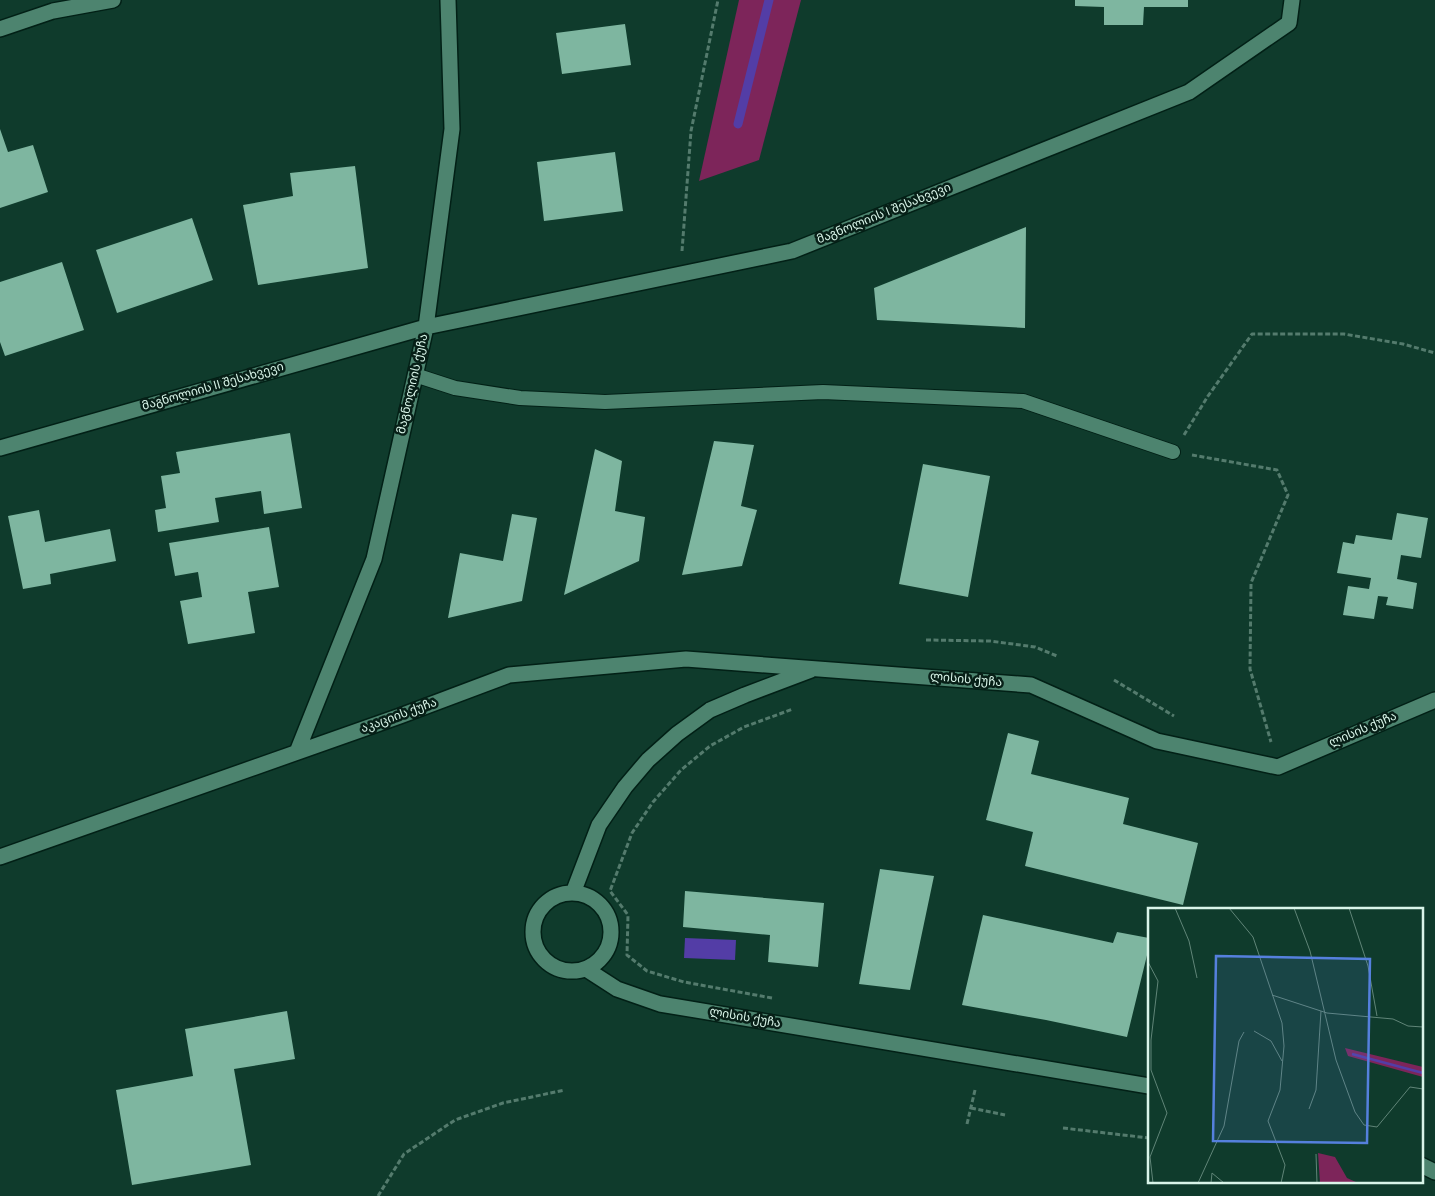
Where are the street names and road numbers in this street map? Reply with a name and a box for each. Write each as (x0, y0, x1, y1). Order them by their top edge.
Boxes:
street label: მაგნოლიის I შესახვევი (815, 180, 954, 248)
street label: მაგნოლიის ქუჩა (394, 332, 432, 436)
street label: მაგნოლიის II შესახვევი (140, 359, 286, 415)
street label: ლისის ქუჩა (929, 669, 1003, 691)
street label: აკაციის ქუჩა (359, 695, 439, 737)
street label: ლისის ქუჩა (1327, 709, 1399, 751)
street label: ლისის ქუჩა (708, 1004, 782, 1032)

